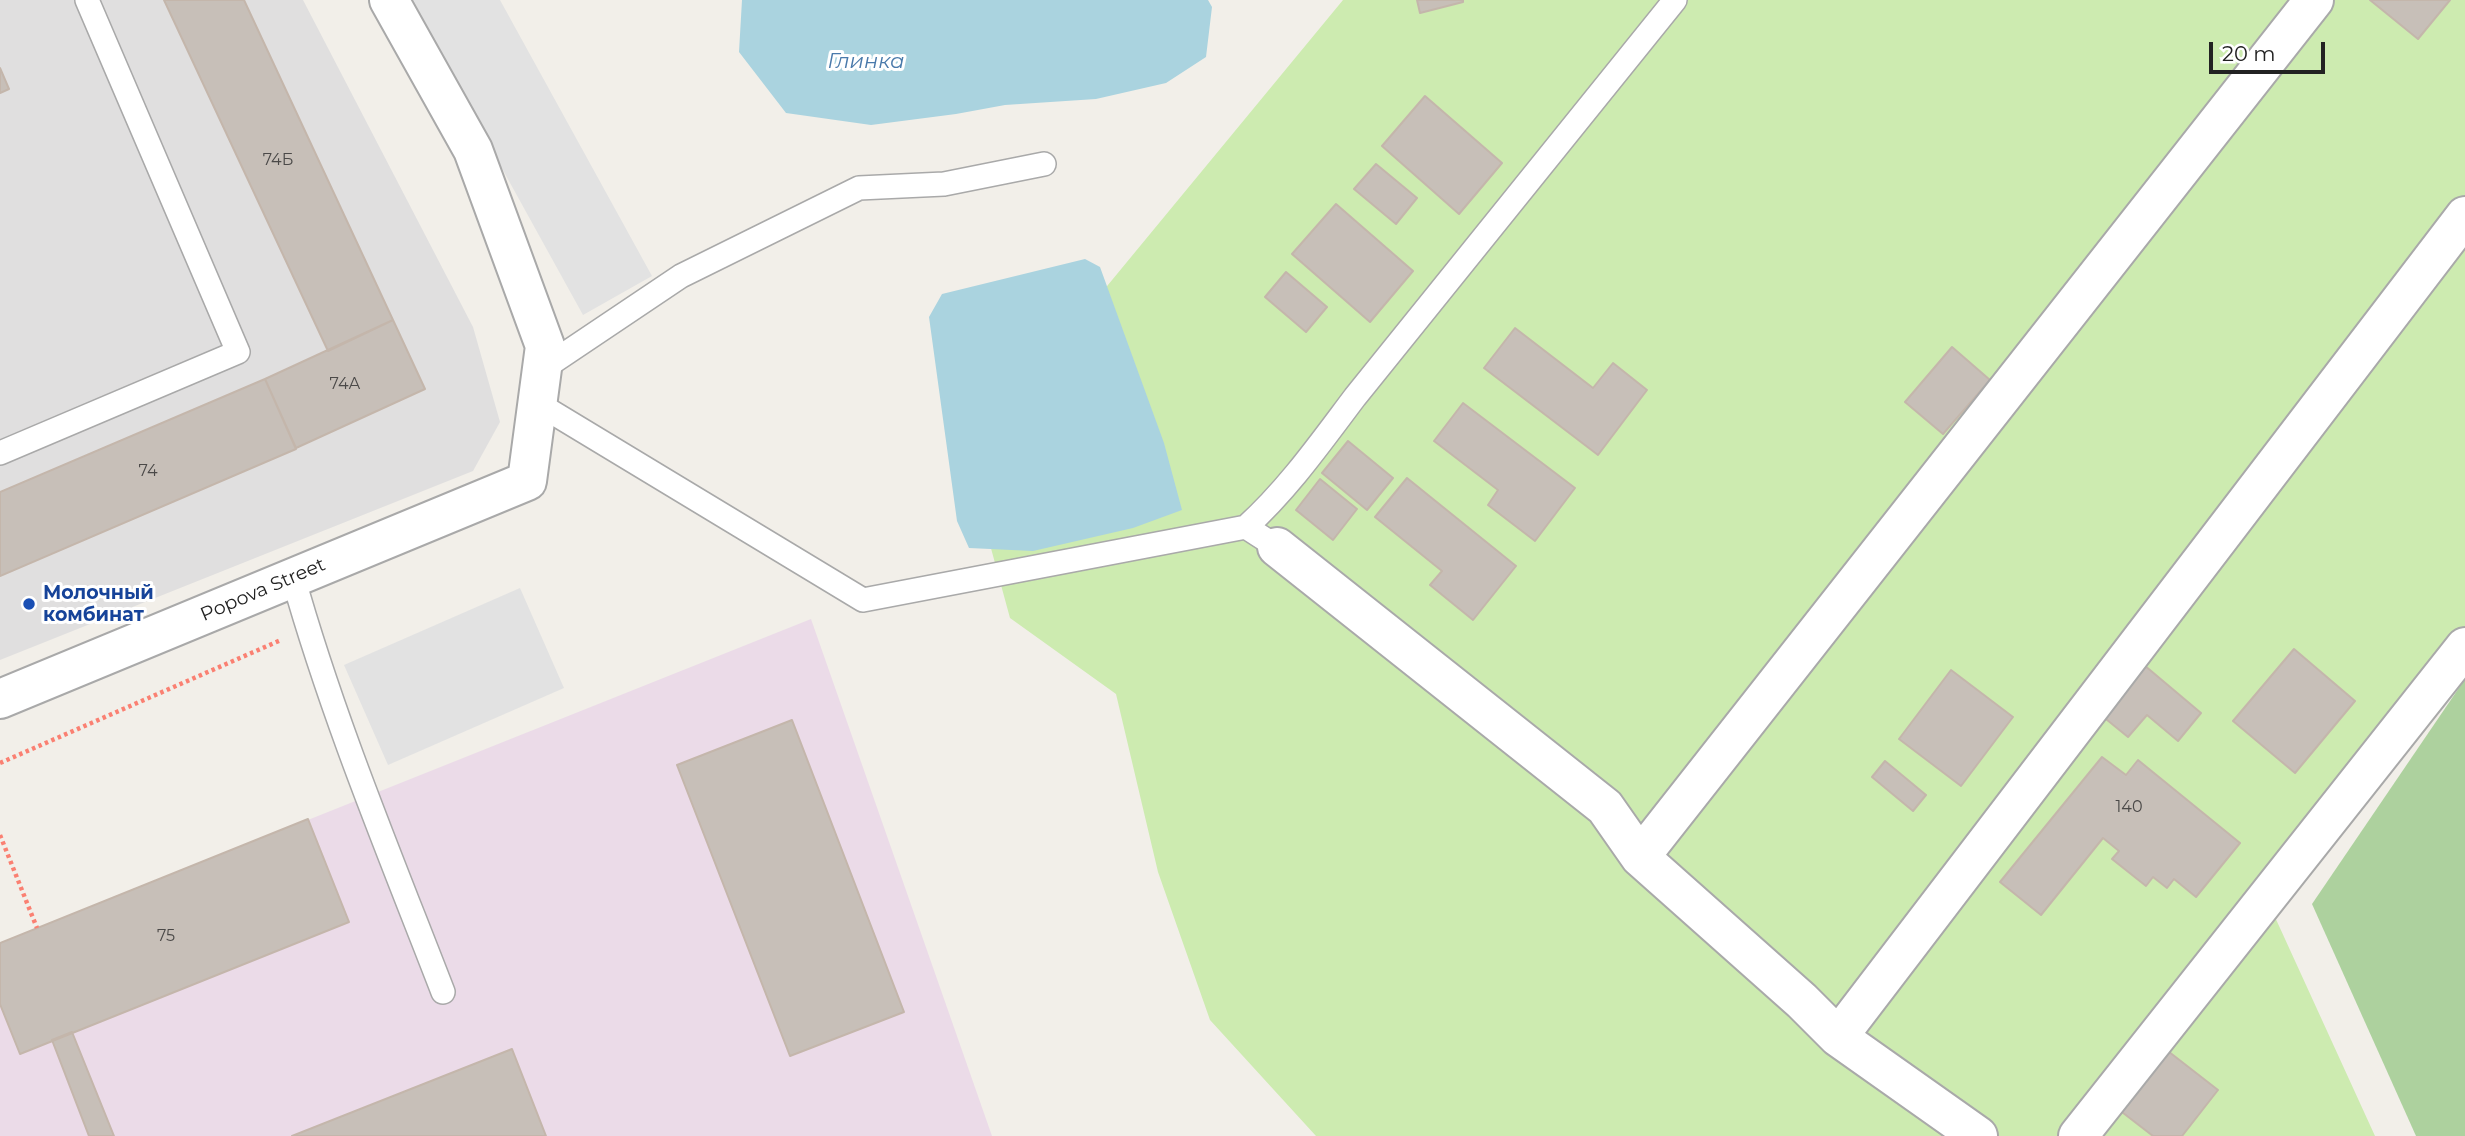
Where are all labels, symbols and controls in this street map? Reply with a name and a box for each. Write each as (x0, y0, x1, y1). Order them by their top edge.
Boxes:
scale bar (2213, 28, 2328, 72)
text: 20 m (2222, 41, 2276, 66)
water label: Глинка (828, 49, 904, 75)
house number: 74Б (263, 150, 293, 170)
house number: 74А (330, 374, 360, 394)
house number: 74 (139, 461, 157, 481)
street label: Popova Street (197, 553, 329, 627)
place label: Молочный комбинат (43, 582, 154, 626)
marker: Молочный комбинат (21, 596, 37, 612)
house number: 140 (2116, 797, 2142, 817)
house number: 75 (157, 926, 175, 946)

